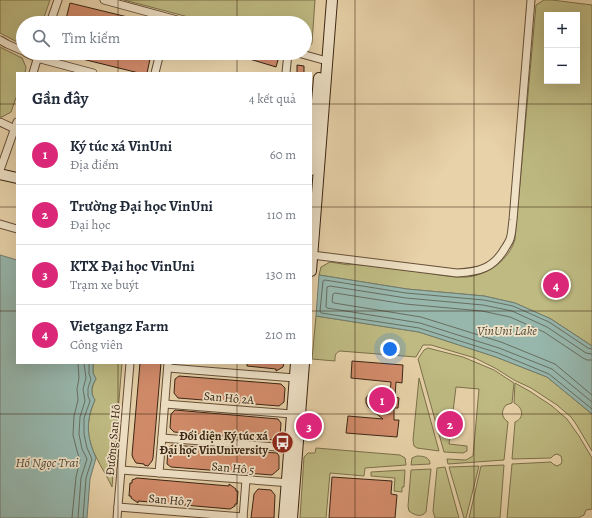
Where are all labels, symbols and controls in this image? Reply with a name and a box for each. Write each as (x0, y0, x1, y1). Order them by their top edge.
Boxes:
map controls (544, 12, 580, 84)
button: + (544, 12, 580, 48)
search box (16, 16, 312, 60)
icon: search (30, 27, 52, 49)
text: Tìm kiếm (62, 28, 120, 48)
button: − (544, 48, 580, 84)
text: Gần đây (32, 87, 89, 110)
text: 4 kết quả (249, 90, 296, 107)
text: Ký túc xá VinUni (70, 136, 172, 156)
text: 1 (43, 146, 47, 163)
text: 60 m (270, 146, 296, 163)
text: Địa điểm (70, 156, 119, 173)
text: Trường Đại học VinUni (70, 196, 213, 216)
text: 2 (42, 206, 48, 223)
text: 110 m (267, 206, 296, 223)
text: Đại học (70, 216, 111, 233)
text: KTX Đại học VinUni (70, 256, 195, 276)
text: 3 (42, 266, 48, 283)
text: 130 m (266, 266, 296, 283)
pin: 4 (543, 270, 569, 300)
text: Trạm xe buýt (70, 276, 139, 293)
text: Vietgangz Farm (70, 316, 169, 336)
water label: VinUni Lake (477, 322, 537, 339)
text: 4 (42, 326, 48, 343)
text: 210 m (265, 326, 296, 343)
text: Công viên (70, 336, 123, 353)
your location (380, 339, 400, 359)
pin: 1 (369, 385, 395, 415)
street label: San Hô 2A (203, 388, 256, 408)
street label: Đường San Hô (102, 404, 124, 476)
pin: 2 (437, 409, 463, 439)
pin: 3 (296, 411, 322, 441)
place label: Đối diện Ký túc xá Đại học VinUniversity (159, 428, 268, 458)
bus stop icon: Đối diện Ký túc xá Đại học VinUniversity (270, 430, 296, 456)
water label: Hồ Ngọc Trai (15, 454, 79, 471)
street label: San Hô 5 (211, 458, 255, 478)
street label: San Hô 7 (148, 490, 193, 510)

